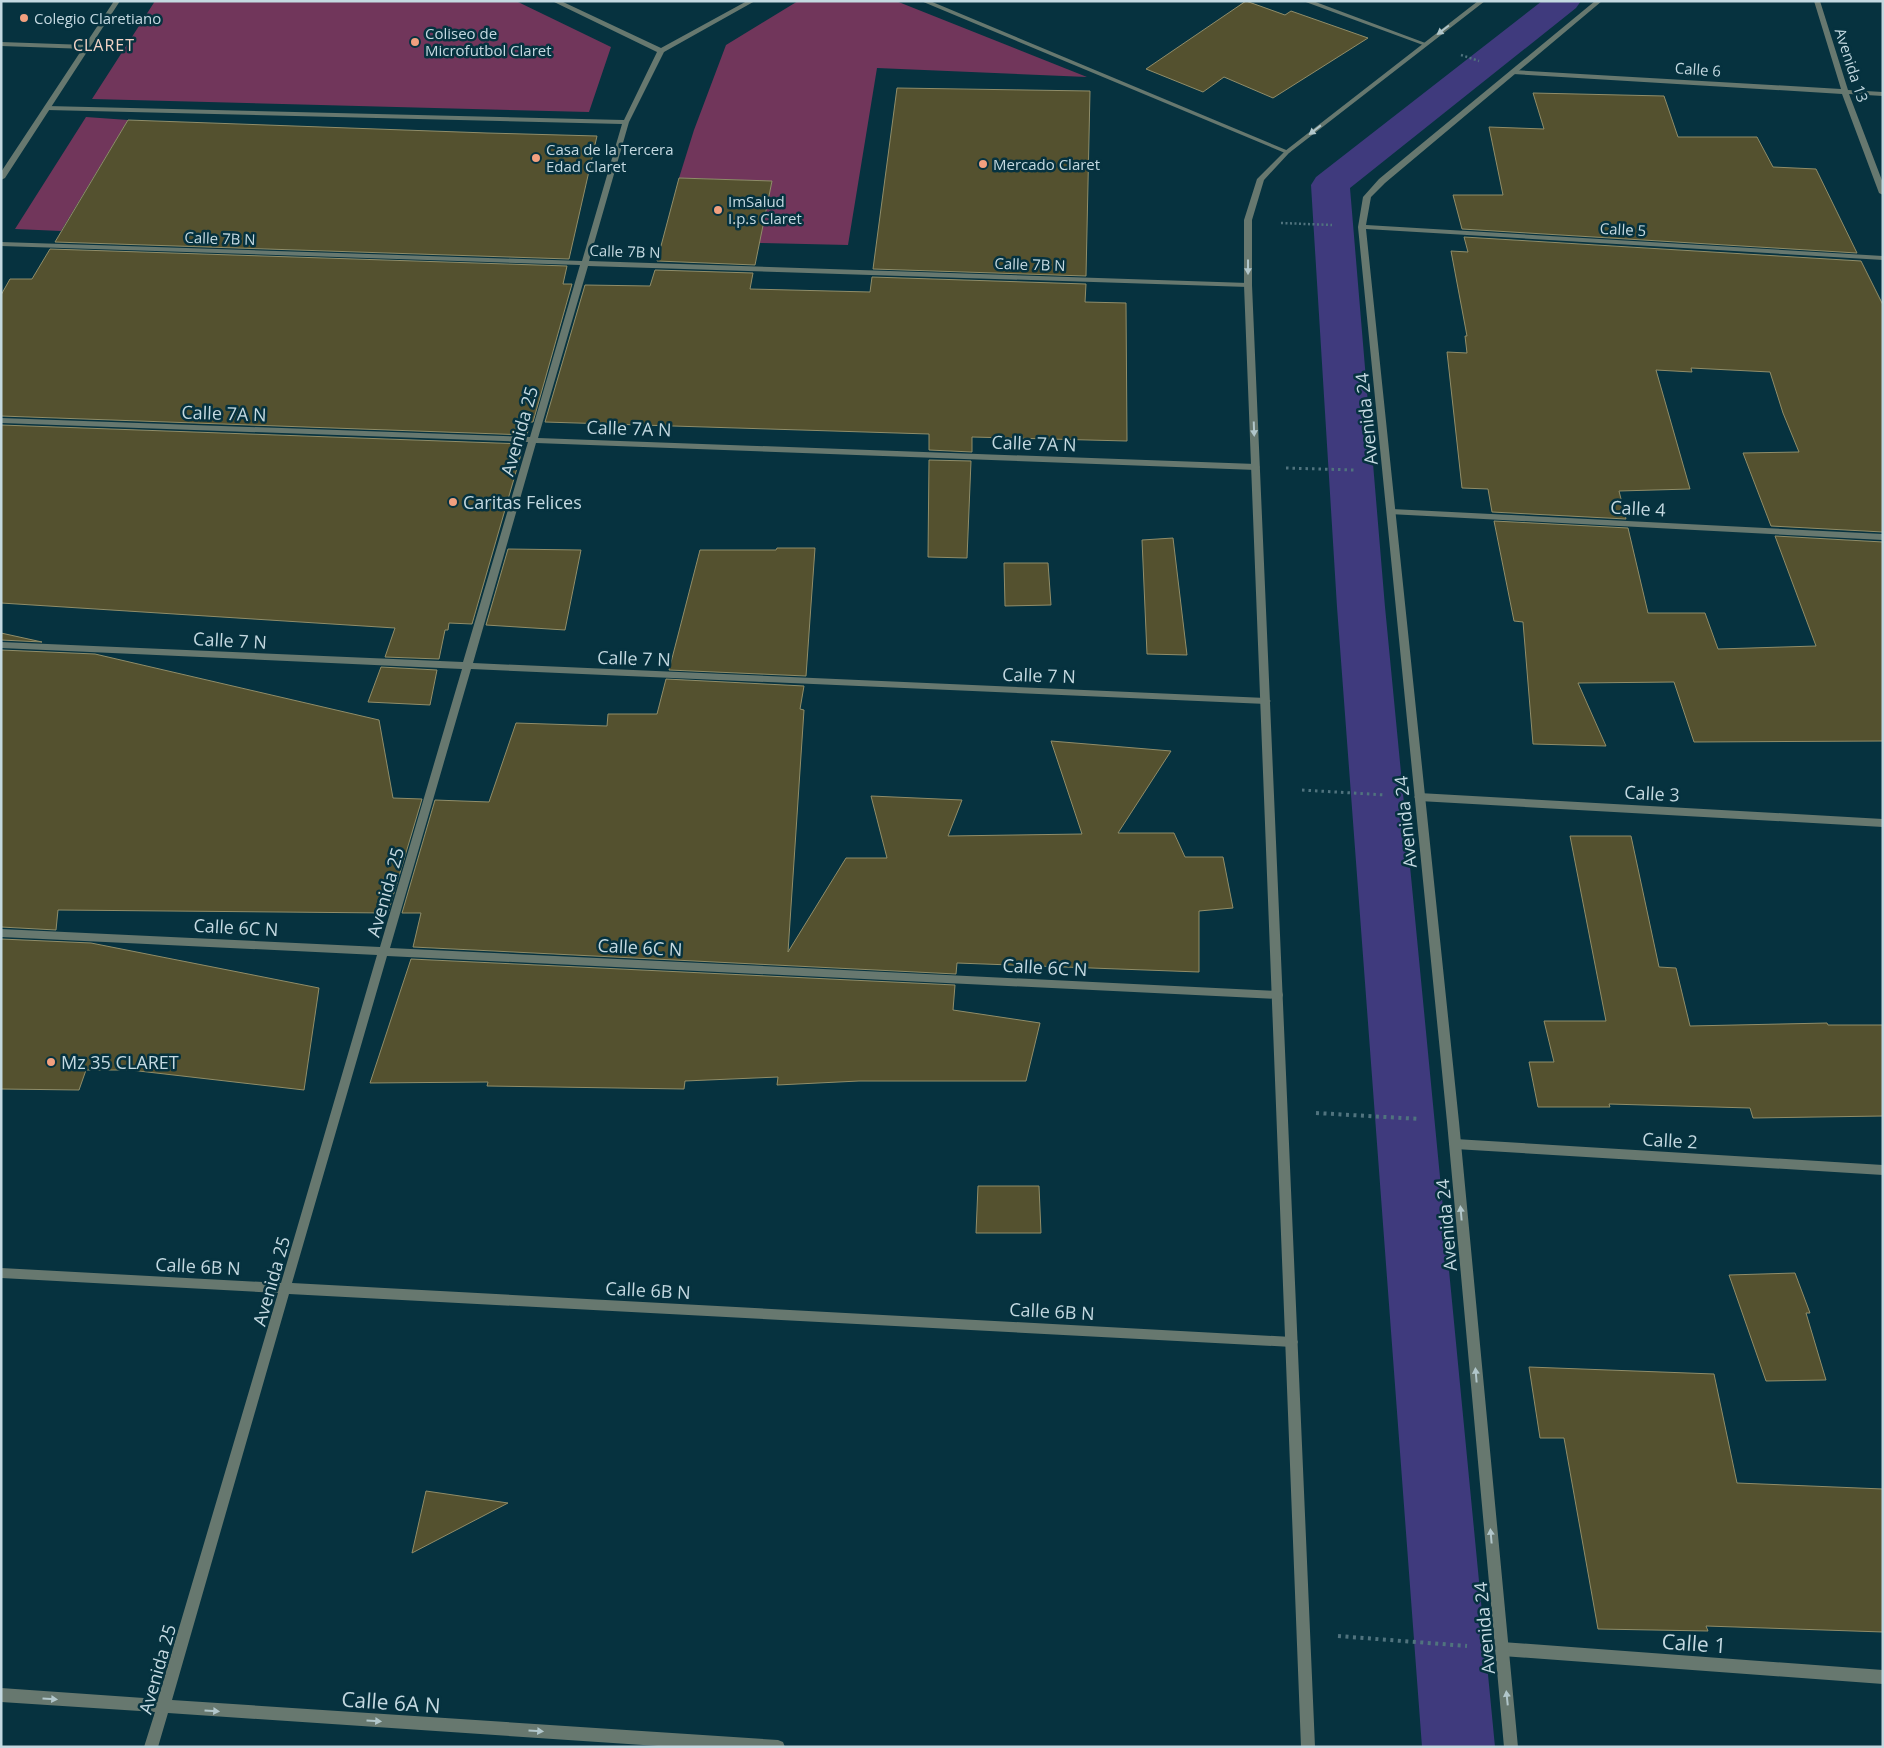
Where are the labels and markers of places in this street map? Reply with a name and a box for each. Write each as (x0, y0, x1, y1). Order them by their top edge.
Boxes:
place label: Colegio Claretiano (34, 8, 161, 28)
marker: Colegio Claretiano (18, 12, 30, 24)
place label: Coliseo de Microfutbol Claret (425, 23, 552, 60)
marker: Coliseo de Microfutbol Claret (409, 36, 421, 48)
place label: Casa de la Tercera Edad Claret (546, 139, 674, 176)
marker: Casa de la Tercera Edad Claret (530, 152, 542, 164)
place label: Mercado Claret (993, 154, 1100, 174)
marker: Mercado Claret (977, 158, 989, 170)
place label: ImSalud I.p.s Claret (728, 191, 802, 228)
marker: ImSalud I.p.s Claret (712, 204, 724, 216)
place label: Caritas Felices (463, 490, 582, 514)
marker: Caritas Felices (447, 496, 459, 508)
place label: Mz 35 CLARET (61, 1050, 179, 1074)
marker: Mz 35 CLARET (45, 1056, 57, 1068)

